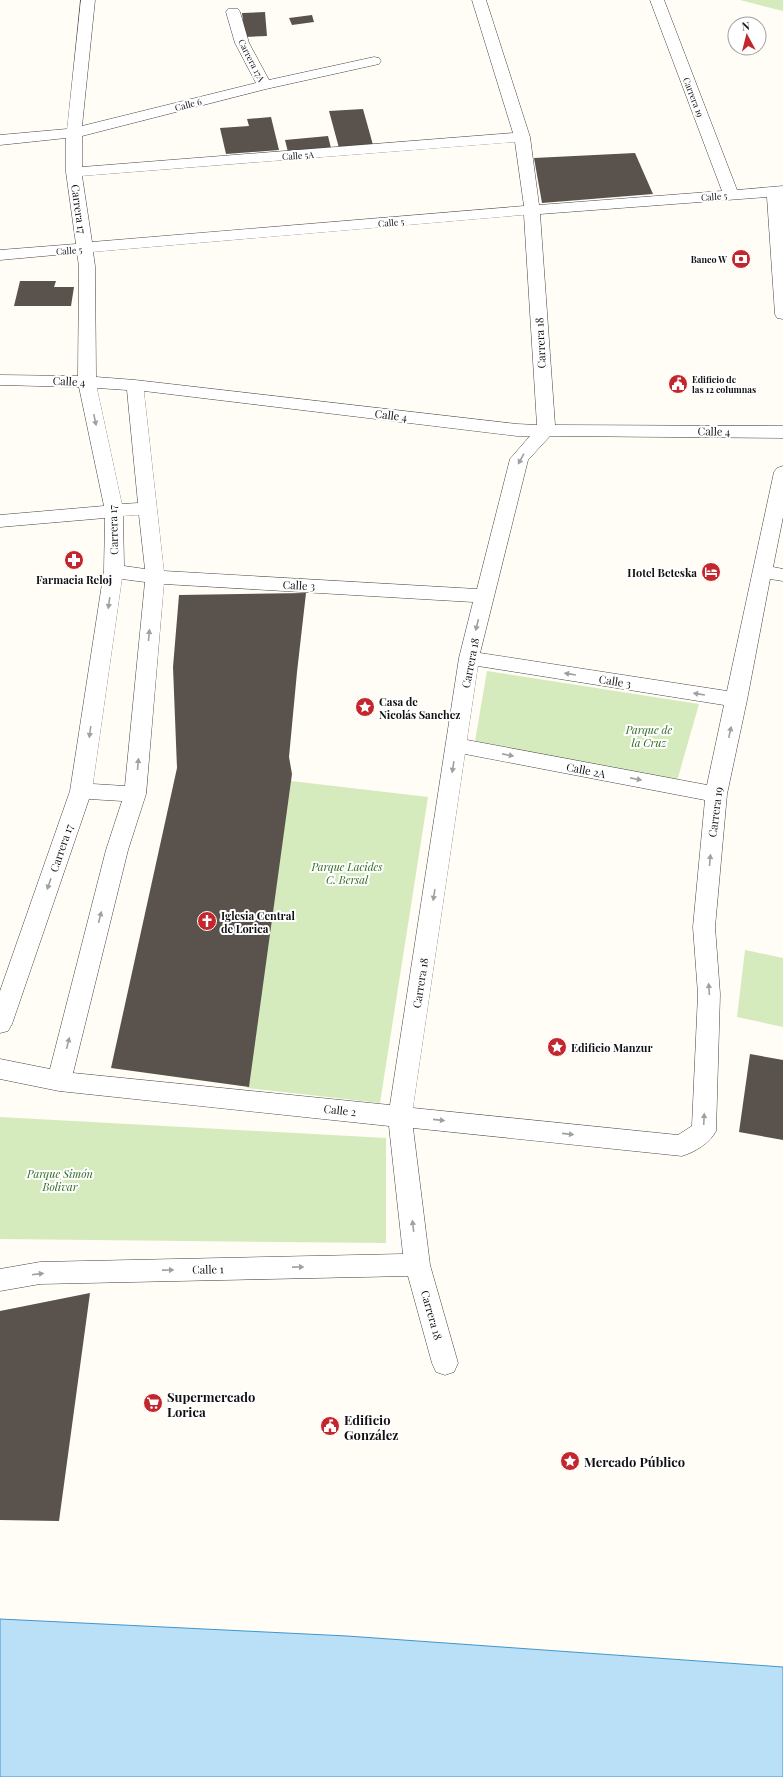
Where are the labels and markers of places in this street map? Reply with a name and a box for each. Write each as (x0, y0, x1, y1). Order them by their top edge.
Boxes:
bank icon: Banco W (730, 248, 752, 270)
place label: Banco W (691, 253, 727, 265)
public building icon: Edificio de las 12 columnas (667, 373, 689, 395)
place label: Edificio de las 12 columnas (692, 373, 756, 395)
pharmacy icon: Farmacia Reloj (63, 549, 85, 571)
hotel icon: Hotel Beteska (700, 561, 722, 583)
place label: Hotel Beteska (627, 565, 697, 580)
place label: Farmacia Reloj (36, 572, 112, 587)
place label: Casa de Nicolás Sanchez (379, 694, 460, 722)
place icon: Casa de Nicolás Sanchez (354, 696, 376, 718)
place label: Iglesia Central de Lorica (221, 908, 295, 936)
church icon: Iglesia Central de Lorica (196, 910, 218, 932)
place icon: Edificio Manzur (546, 1036, 568, 1058)
place label: Edificio Manzur (571, 1040, 653, 1055)
place label: Supermercado Lorica (167, 1388, 255, 1420)
supermarket icon: Supermercado Lorica (142, 1392, 164, 1414)
place label: Edificio González (344, 1411, 398, 1443)
public building icon: Edificio González (319, 1415, 341, 1437)
place icon: Mercado Público (559, 1450, 581, 1472)
place label: Mercado Público (584, 1453, 685, 1470)

